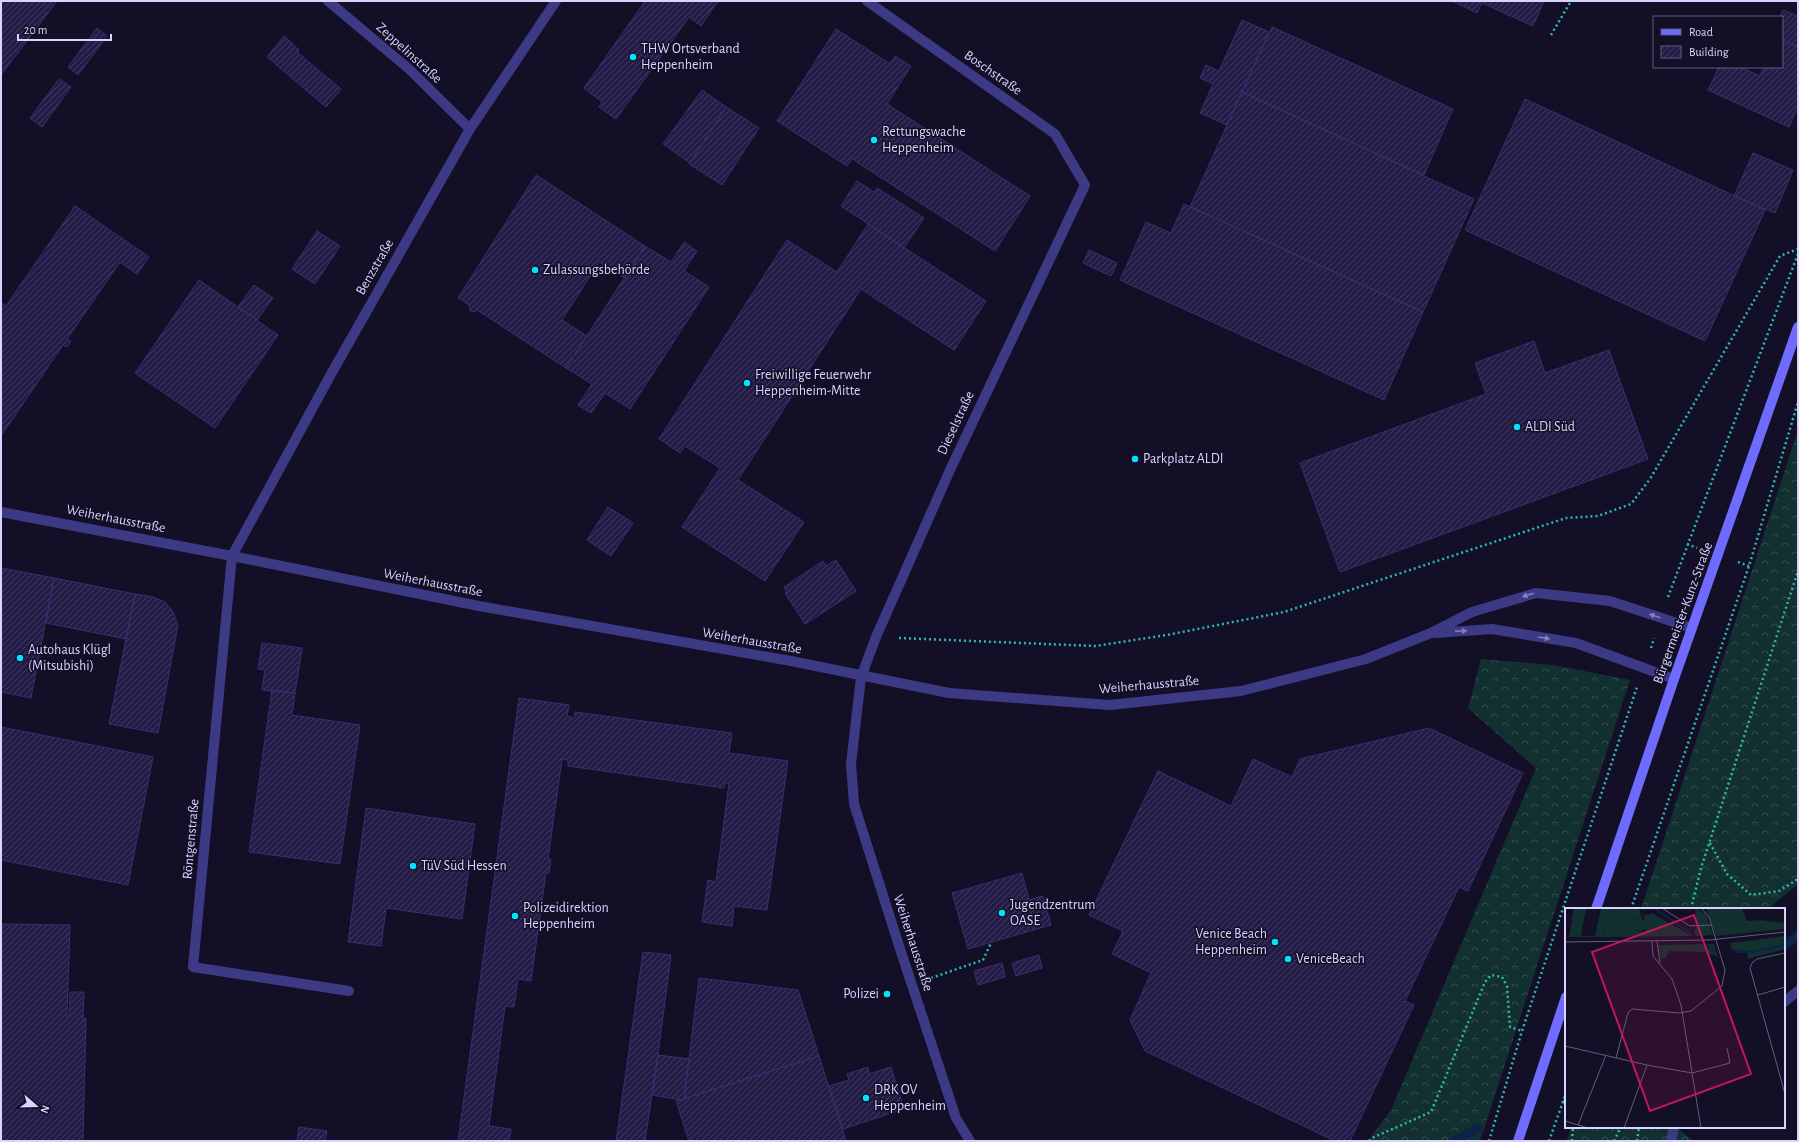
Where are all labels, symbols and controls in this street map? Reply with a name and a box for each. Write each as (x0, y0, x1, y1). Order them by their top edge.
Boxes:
scale bar (18, 16, 111, 42)
legend (1653, 16, 1783, 68)
street label: Zeppelinstraße (373, 20, 445, 86)
text: 20 m (24, 24, 47, 36)
text: Road (1689, 26, 1713, 38)
place label: THW Ortsverband Heppenheim (641, 42, 740, 72)
text: Building (1689, 46, 1729, 58)
street label: Boschstraße (962, 48, 1024, 98)
marker: THW Ortsverband Heppenheim (628, 52, 638, 62)
place label: Rettungswache Heppenheim (882, 125, 966, 155)
marker: Rettungswache Heppenheim (869, 135, 879, 145)
street label: Benzstraße (354, 237, 396, 297)
place label: Zulassungsbehörde (543, 263, 650, 277)
marker: Zulassungsbehörde (530, 265, 540, 275)
place label: Freiwillige Feuerwehr Heppenheim-Mitte (755, 368, 872, 398)
marker: Freiwillige Feuerwehr Heppenheim-Mitte (742, 378, 752, 388)
street label: Dieselstraße (935, 389, 977, 457)
place label: ALDI Süd (1525, 420, 1575, 434)
marker: ALDI Süd (1512, 422, 1522, 432)
place label: Parkplatz ALDI (1143, 452, 1223, 466)
marker: Parkplatz ALDI (1130, 454, 1140, 464)
street label: Weiherhausstraße (65, 503, 167, 535)
street label: Bürgermeister-Kunz-Straße (1651, 540, 1715, 686)
street label: Weiherhausstraße (382, 567, 484, 599)
one-way arrow (1522, 592, 1534, 598)
one-way arrow (1648, 612, 1660, 618)
street label: Weiherhausstraße (701, 625, 803, 657)
one-way arrow (1455, 628, 1467, 635)
one-way arrow (1538, 635, 1550, 641)
place label: Autohaus Klügl (Mitsubishi) (28, 643, 111, 673)
marker: Autohaus Klügl (Mitsubishi) (15, 653, 25, 663)
street label: Weiherhausstraße (1098, 674, 1200, 696)
street label: Röntgenstraße (181, 798, 201, 880)
place label: TüV Süd Hessen (421, 859, 507, 873)
marker: TüV Süd Hessen (408, 861, 418, 871)
street label: Weiherhausstraße (891, 893, 935, 993)
place label: Jugendzentrum OASE (1010, 898, 1096, 928)
place label: Polizeidirektion Heppenheim (523, 901, 609, 931)
marker: Jugendzentrum OASE (997, 908, 1007, 918)
inset map (1565, 908, 1785, 1128)
marker: Polizeidirektion Heppenheim (510, 911, 520, 921)
place label: Venice Beach Heppenheim (1195, 927, 1267, 957)
marker: Venice Beach Heppenheim (1270, 937, 1280, 947)
place label: VeniceBeach (1296, 952, 1365, 966)
marker: VeniceBeach (1283, 954, 1293, 964)
place label: Polizei (843, 987, 879, 1001)
marker: Polizei (882, 989, 892, 999)
place label: DRK OV Heppenheim (874, 1083, 946, 1113)
north arrow (16, 1086, 56, 1126)
marker: DRK OV Heppenheim (861, 1093, 871, 1103)
text: N (38, 1104, 51, 1115)

